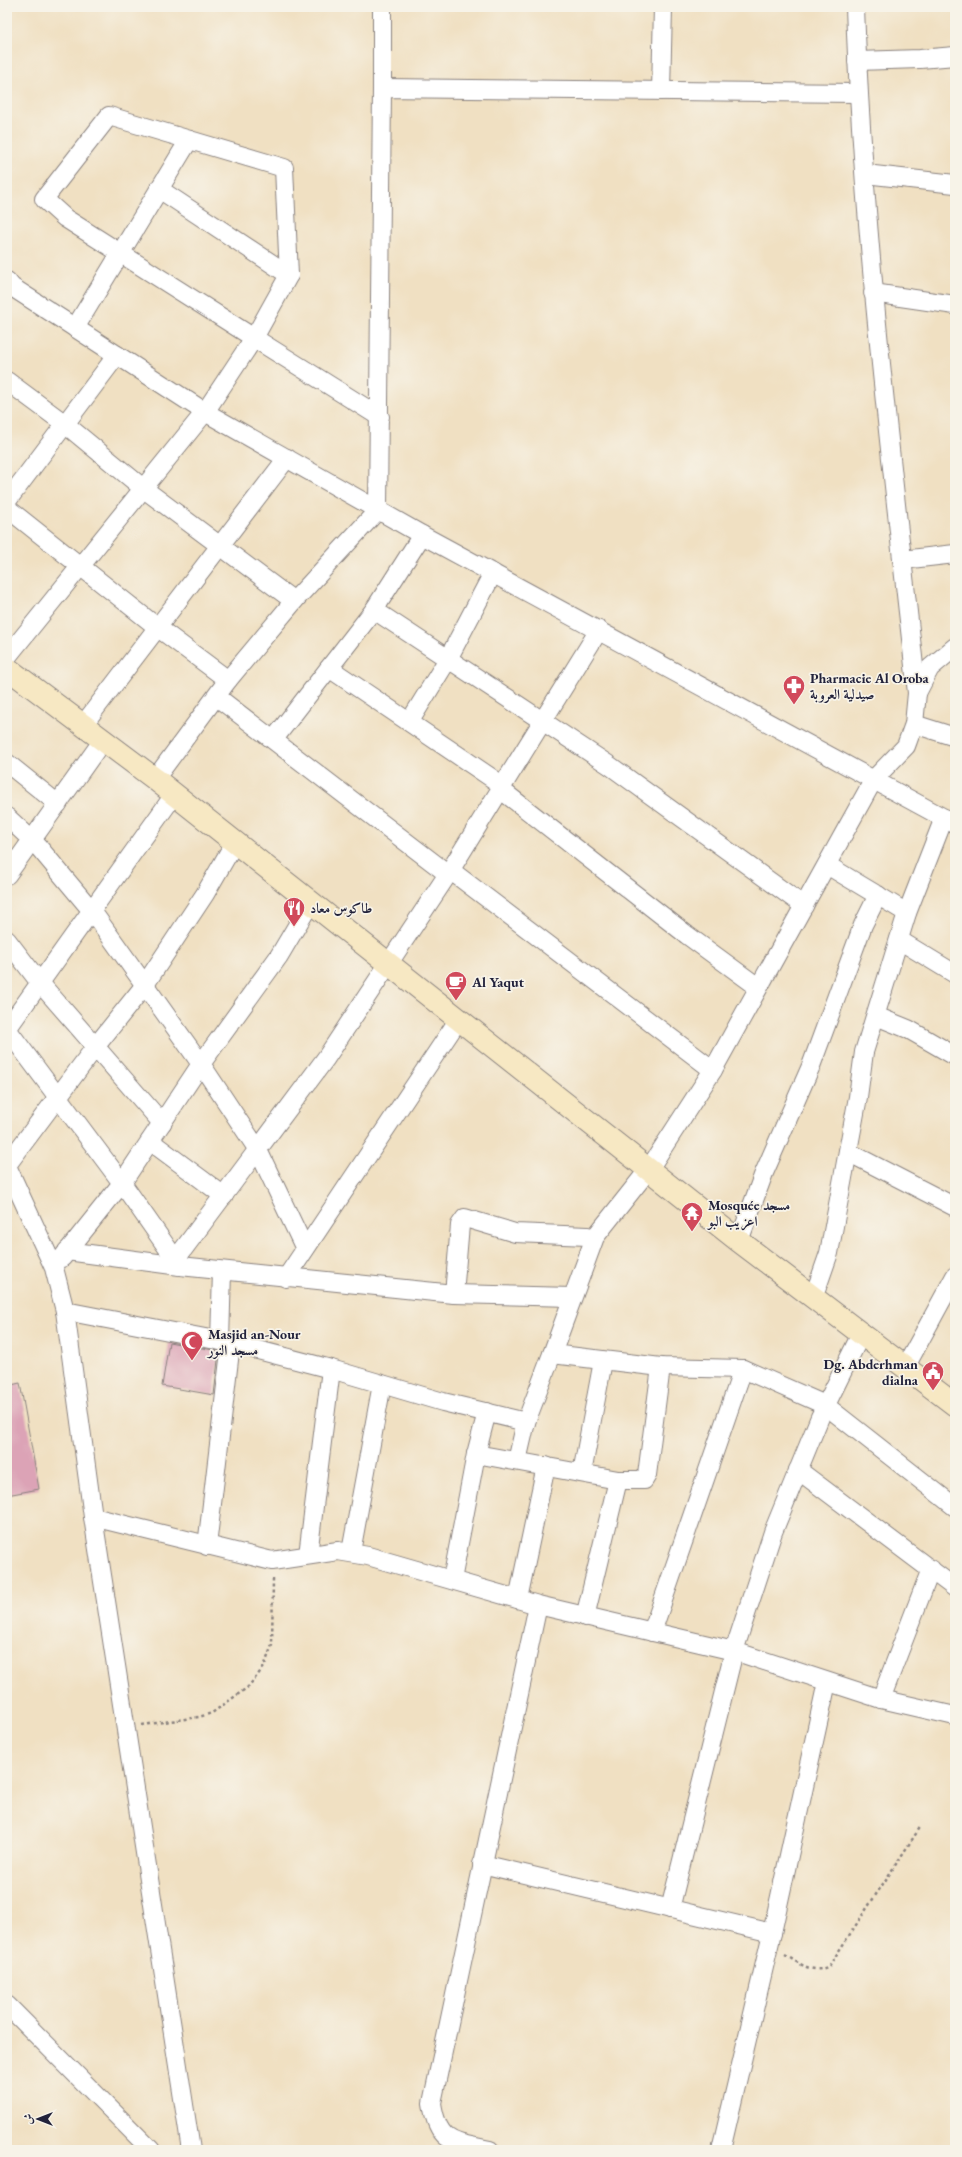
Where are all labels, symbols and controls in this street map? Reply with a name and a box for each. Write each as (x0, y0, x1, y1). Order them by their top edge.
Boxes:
place label: Pharmacie Al Oroba صيدلية العروبة (810, 669, 930, 704)
pharmacy icon: Pharmacie Al Oroba صيدلية العروبة (781, 673, 807, 706)
restaurant icon: طاكوس معاد (281, 895, 307, 928)
place label: طاكوس معاد (310, 899, 373, 917)
cafe icon: Al Yaqut (443, 969, 469, 1002)
place label: Al Yaqut (471, 973, 525, 991)
place label: Mosquée مسجد اعزيب البو (706, 1196, 790, 1231)
temple icon: Mosquée مسجد اعزيب البو (679, 1200, 705, 1233)
place label: Masjid an-Nour مسجد النور (206, 1325, 301, 1359)
mosque icon: Masjid an-Nour مسجد النور (179, 1329, 205, 1362)
place label: Dg. Abderhman dialna (824, 1355, 919, 1389)
public building icon: Dg. Abderhman dialna (920, 1359, 946, 1392)
north arrow (18, 2099, 58, 2139)
text: ش (21, 2113, 35, 2124)

